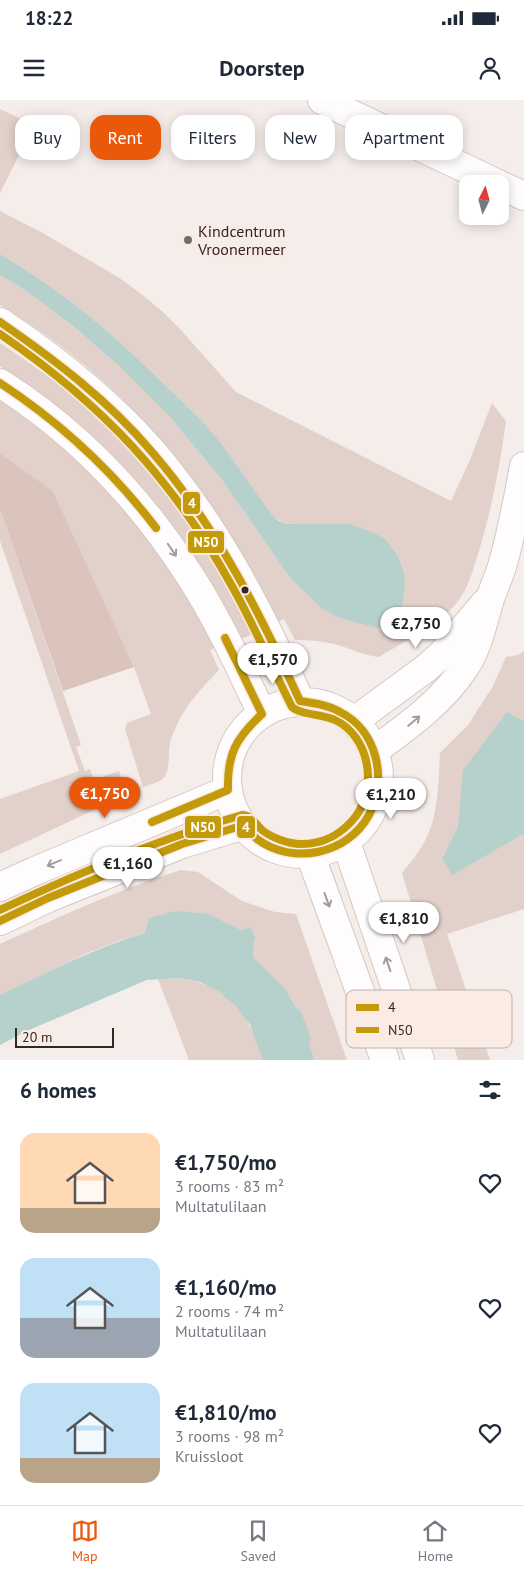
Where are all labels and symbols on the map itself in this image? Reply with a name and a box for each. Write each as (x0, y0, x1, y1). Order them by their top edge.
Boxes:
north arrow (459, 175, 509, 225)
place label: Kindcentrum Vroonermeer (197, 221, 286, 259)
marker: Kindcentrum Vroonermeer (182, 234, 194, 246)
line badge: 4 (182, 491, 201, 515)
text: 4 (188, 494, 196, 512)
line badge: N50 (187, 530, 225, 554)
text: N50 (193, 533, 219, 551)
one-way arrow (167, 542, 177, 556)
unlabelled marker (240, 585, 250, 595)
pin: €2,750 (375, 606, 457, 649)
pin: €1,570 (232, 642, 314, 685)
one-way arrow (407, 715, 420, 726)
pin: €1,750 (64, 776, 146, 819)
pin: €1,210 (350, 778, 432, 820)
line badge: N50 (184, 815, 222, 839)
line badge: 4 (236, 815, 256, 839)
text: N50 (190, 818, 216, 836)
text: 4 (242, 818, 250, 836)
pin: €1,160 (87, 846, 169, 889)
one-way arrow (47, 858, 62, 868)
one-way arrow (323, 892, 332, 907)
pin: €1,810 (363, 902, 445, 944)
one-way arrow (383, 957, 392, 972)
legend (346, 990, 512, 1048)
text: 4 (388, 998, 396, 1016)
text: N50 (388, 1021, 413, 1039)
scale bar (15, 1025, 114, 1048)

